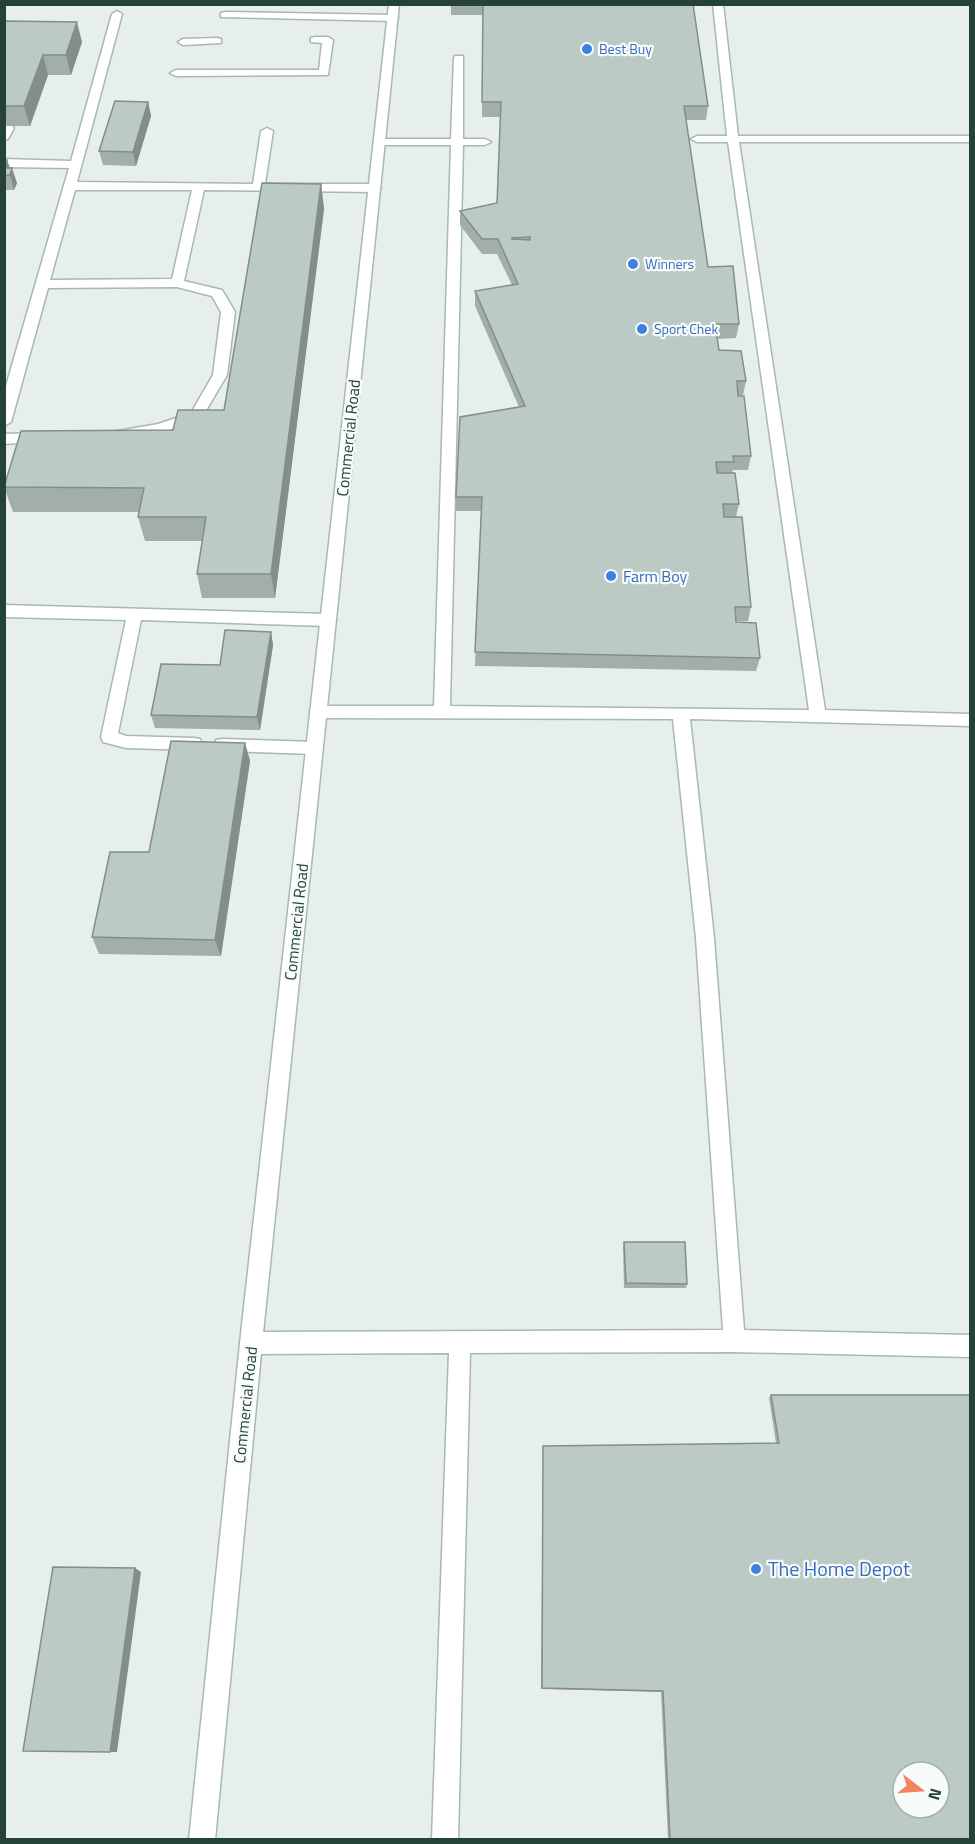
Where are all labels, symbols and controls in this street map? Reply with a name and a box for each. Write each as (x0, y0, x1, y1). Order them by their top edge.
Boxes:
place label: Best Buy (599, 38, 652, 59)
marker: Best Buy (580, 42, 594, 56)
place label: Winners (645, 253, 694, 274)
marker: Winners (626, 257, 640, 271)
place label: Sport Chek (654, 318, 718, 339)
marker: Sport Chek (635, 322, 649, 336)
street label: Commercial Road (330, 378, 366, 498)
place label: Farm Boy (623, 564, 687, 588)
marker: Farm Boy (604, 569, 618, 583)
street label: Commercial Road (278, 862, 314, 982)
street label: Commercial Road (227, 1345, 263, 1465)
place label: The Home Depot (768, 1553, 910, 1584)
marker: The Home Depot (749, 1562, 763, 1576)
north arrow (891, 1760, 951, 1820)
text: N (922, 1786, 948, 1803)

